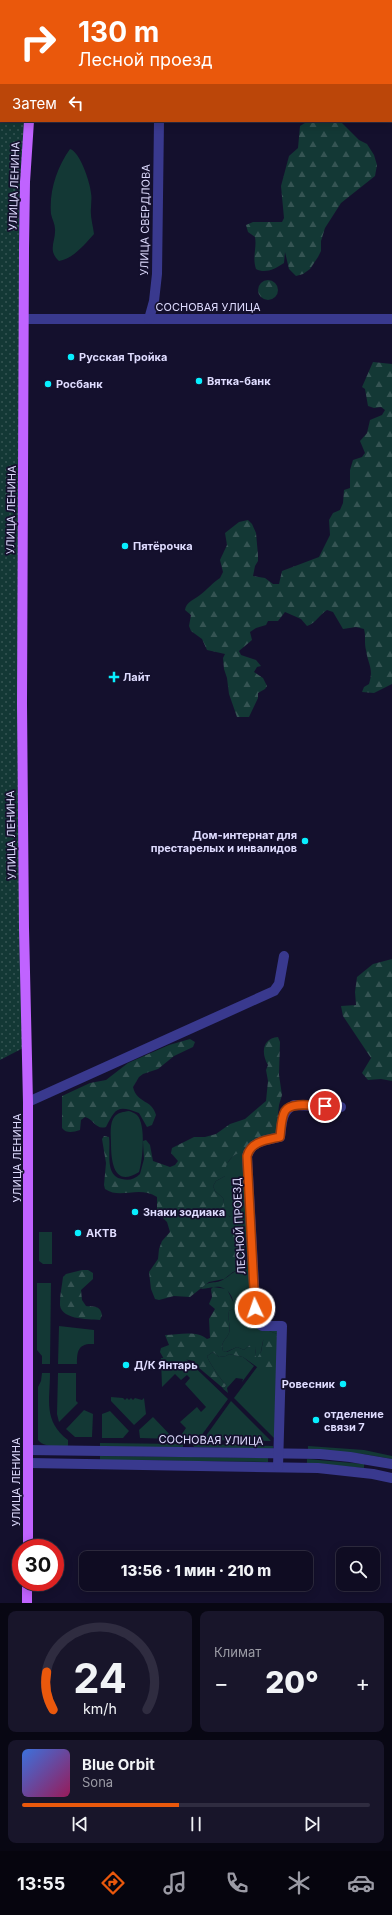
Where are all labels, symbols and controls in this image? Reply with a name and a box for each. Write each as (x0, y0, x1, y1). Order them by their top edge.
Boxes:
text: 130 m (78, 15, 159, 49)
icon: right (12, 16, 64, 68)
text: Лесной проезд (78, 49, 212, 70)
icon: left (65, 92, 87, 114)
text: Затем (12, 94, 57, 113)
street label: УЛИЦА ЛЕНИНА (5, 141, 23, 231)
street label: УЛИЦА СВЕРДЛОВА (137, 164, 153, 276)
street label: СОСНОВАЯ УЛИЦА (156, 300, 261, 314)
place label: Русская Тройка (79, 350, 167, 364)
marker: Русская Тройка (66, 352, 76, 362)
place label: Вятка-банк (207, 374, 271, 388)
marker: Вятка-банк (194, 376, 204, 386)
place label: Росбанк (56, 377, 103, 391)
marker: Росбанк (43, 379, 53, 389)
street label: УЛИЦА ЛЕНИНА (3, 465, 19, 555)
place label: Пятёрочка (133, 539, 193, 553)
marker: Пятёрочка (120, 541, 130, 551)
place label: Лайт (123, 670, 150, 684)
marker: Лайт (108, 671, 120, 683)
street label: УЛИЦА ЛЕНИНА (3, 790, 19, 880)
place label: Дом-интернат для престарелых и инвалидов (151, 828, 297, 855)
marker: Дом-интернат для престарелых и инвалидов (300, 836, 310, 846)
pin (308, 1089, 342, 1123)
icon: arrive (314, 1095, 336, 1117)
street label: УЛИЦА ЛЕНИНА (10, 1113, 24, 1203)
street label: ЛЕСНОЙ ПРОЕЗД (229, 1177, 249, 1275)
place label: Знаки зодиака (143, 1205, 225, 1219)
marker: Знаки зодиака (130, 1207, 140, 1217)
place label: АКТВ (86, 1226, 117, 1240)
marker: АКТВ (73, 1228, 83, 1238)
position arrow (234, 1287, 276, 1329)
place label: Д/К Янтарь (134, 1358, 198, 1372)
marker: Д/К Янтарь (121, 1360, 131, 1370)
place label: Ровесник (282, 1377, 336, 1391)
marker: Ровесник (338, 1379, 348, 1389)
place label: отделение связи 7 (324, 1407, 384, 1434)
marker: отделение связи 7 (311, 1415, 321, 1425)
street label: СОСНОВАЯ УЛИЦА (158, 1432, 264, 1448)
street label: УЛИЦА ЛЕНИНА (9, 1437, 23, 1527)
speed limit sign: 30 (12, 1539, 64, 1591)
map controls (336, 1547, 380, 1591)
button: search (336, 1547, 380, 1591)
text: 13:56 · 1 мин · 210 m (121, 1561, 271, 1580)
text: Климат (214, 1644, 261, 1660)
text: 24 (73, 1652, 127, 1702)
text: 20° (265, 1664, 319, 1700)
text: − (214, 1670, 229, 1696)
text: + (355, 1670, 370, 1696)
text: km/h (83, 1699, 117, 1716)
text: Blue Orbit (82, 1755, 155, 1774)
text: Sona (82, 1774, 113, 1790)
icon: previous (69, 1813, 91, 1835)
icon: pause (185, 1813, 207, 1835)
icon: next (301, 1813, 323, 1835)
icon: directions (99, 1869, 127, 1897)
icon: music (161, 1869, 189, 1897)
icon: phone (223, 1869, 251, 1897)
icon: climate (285, 1869, 313, 1897)
icon: car (347, 1869, 375, 1897)
text: 13:55 (17, 1873, 65, 1894)

